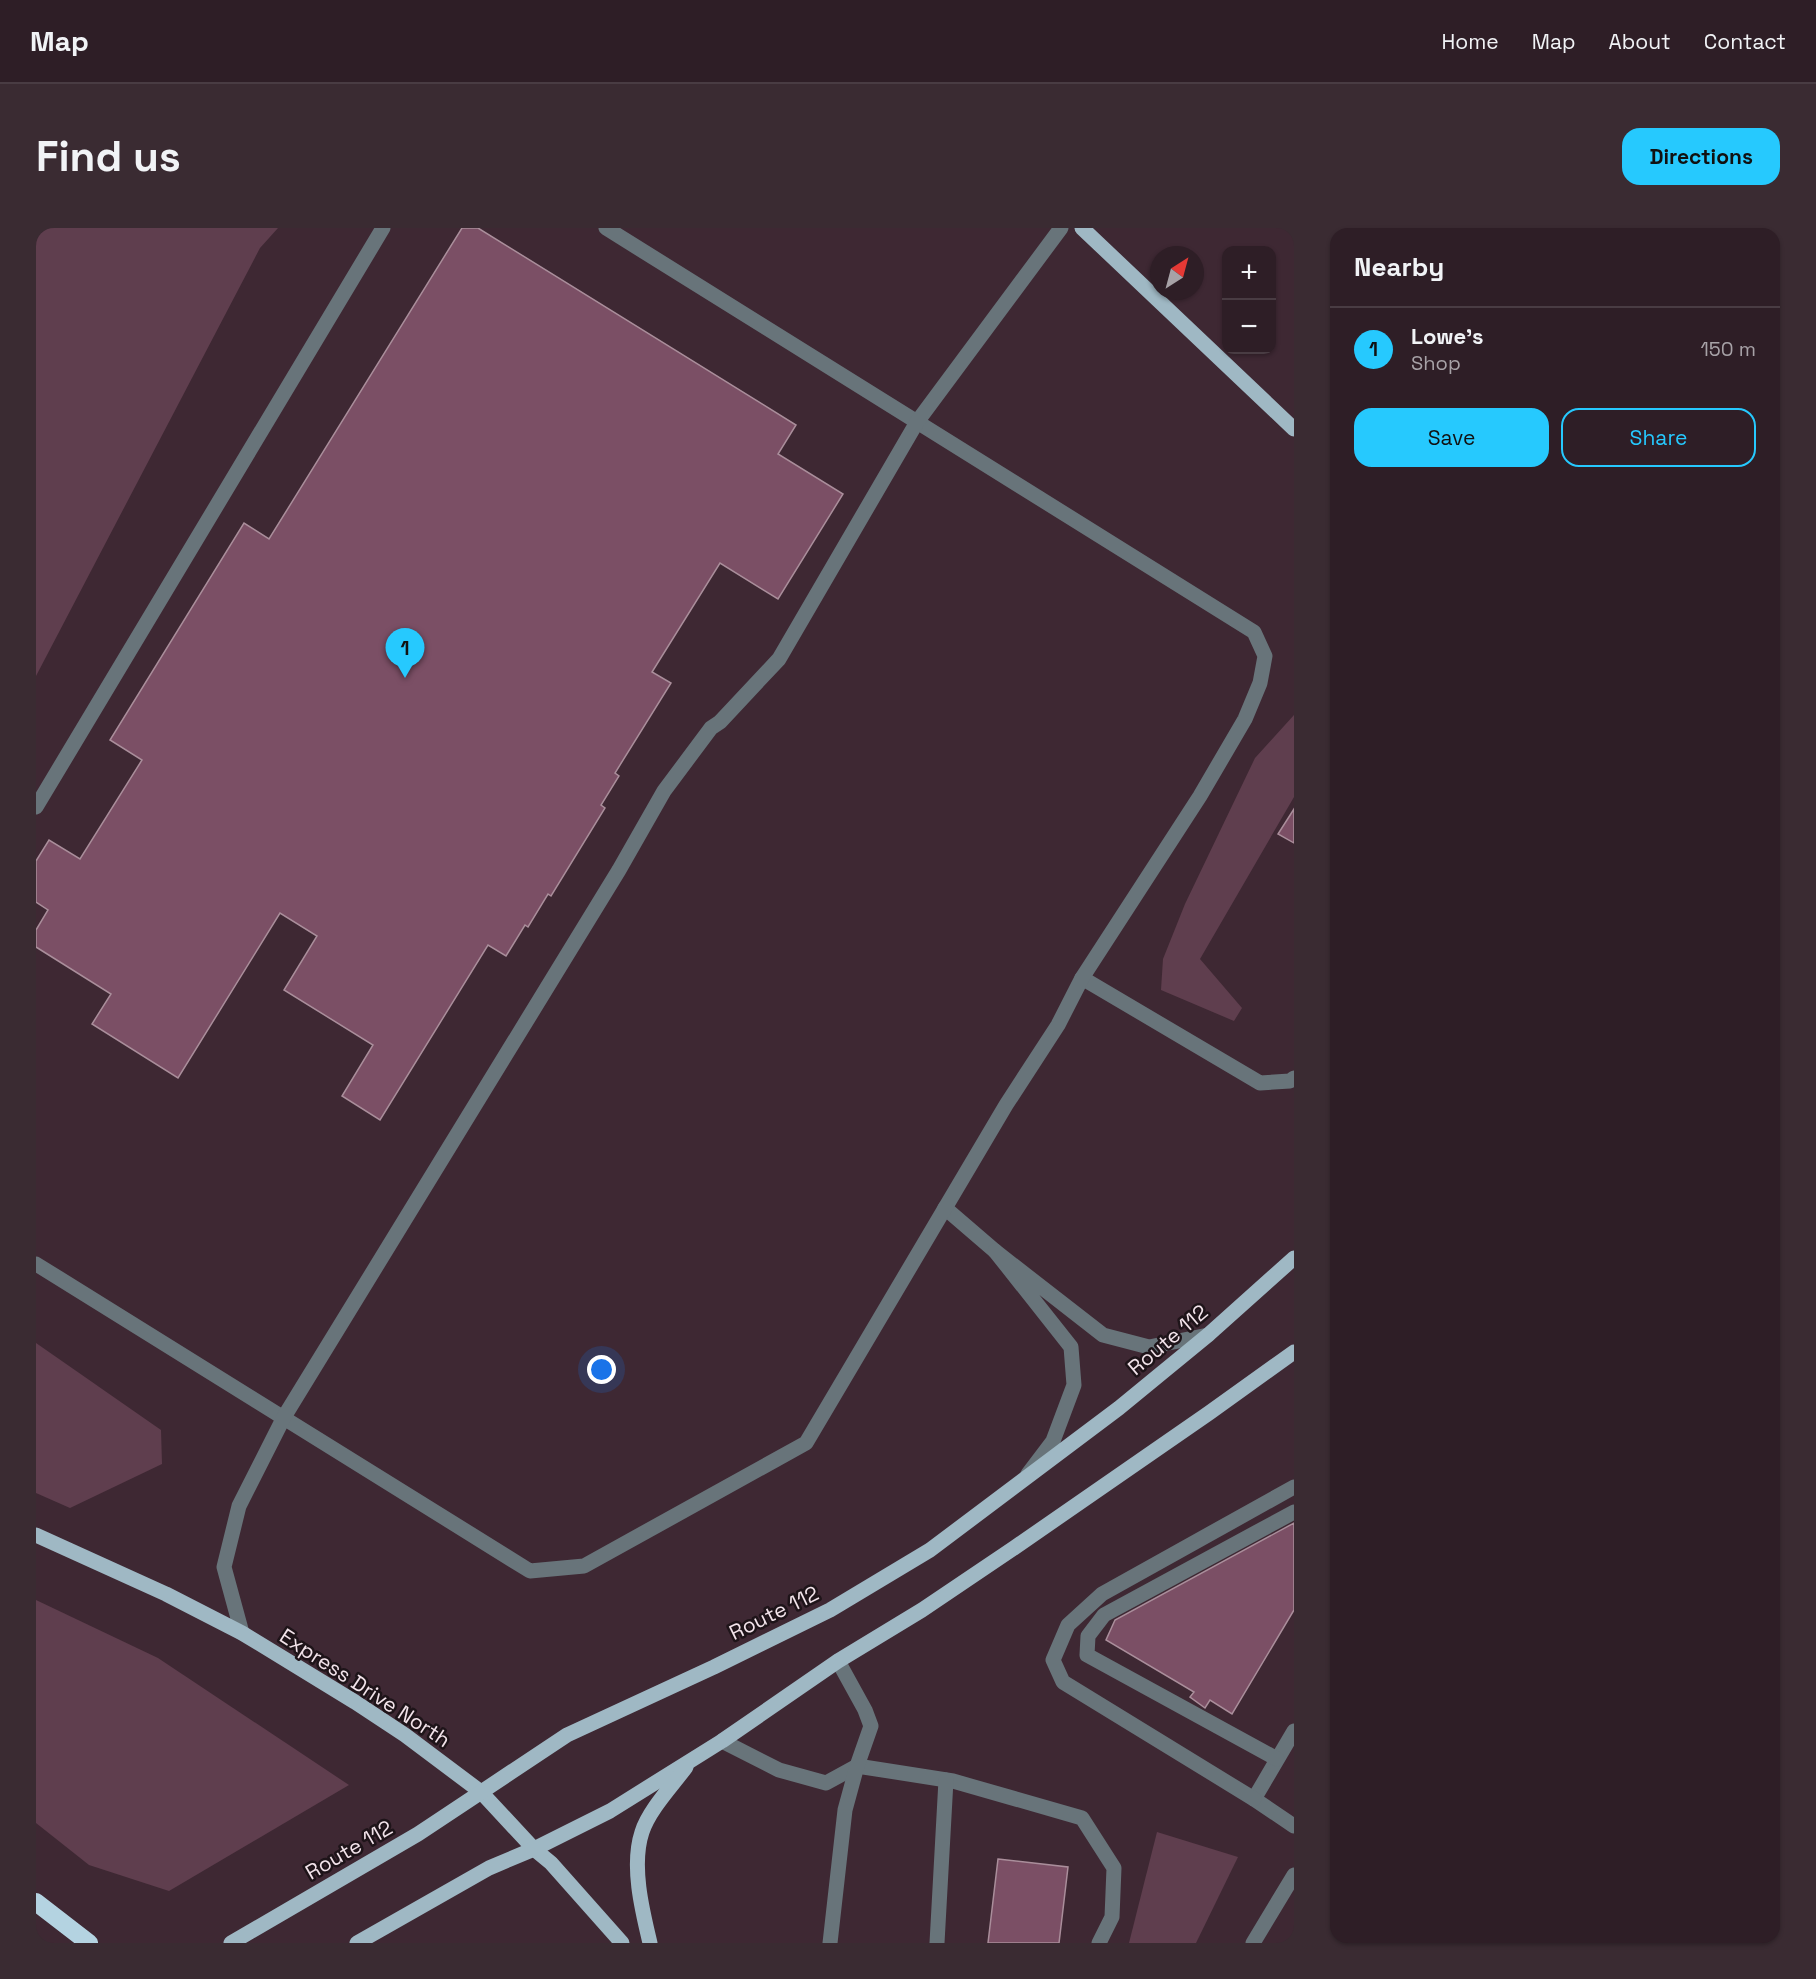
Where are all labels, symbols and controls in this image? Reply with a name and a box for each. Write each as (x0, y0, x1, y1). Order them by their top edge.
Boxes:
text: Map (30, 23, 89, 59)
text: Home (1441, 28, 1499, 55)
text: Map (1532, 28, 1576, 55)
text: About (1609, 28, 1671, 55)
text: Contact (1704, 28, 1786, 55)
button: Directions (1622, 128, 1780, 185)
text: Find us (36, 130, 181, 183)
north arrow (1150, 246, 1204, 300)
map controls (1222, 246, 1276, 354)
button: + (1222, 246, 1276, 300)
text: Nearby (1354, 250, 1444, 284)
button: − (1222, 300, 1276, 354)
text: Lowe's (1411, 322, 1484, 350)
text: 1 (1369, 336, 1378, 362)
text: 150 m (1701, 336, 1756, 362)
text: Shop (1411, 350, 1461, 376)
button: Save (1354, 408, 1549, 467)
button: Share (1561, 408, 1756, 467)
pin: 1 (386, 628, 424, 678)
street label: Route 112 (1122, 1298, 1213, 1381)
your location (587, 1355, 616, 1384)
street label: Route 112 (725, 1579, 823, 1646)
street label: Express Drive North (275, 1622, 456, 1753)
street label: Route 112 (300, 1814, 397, 1885)

